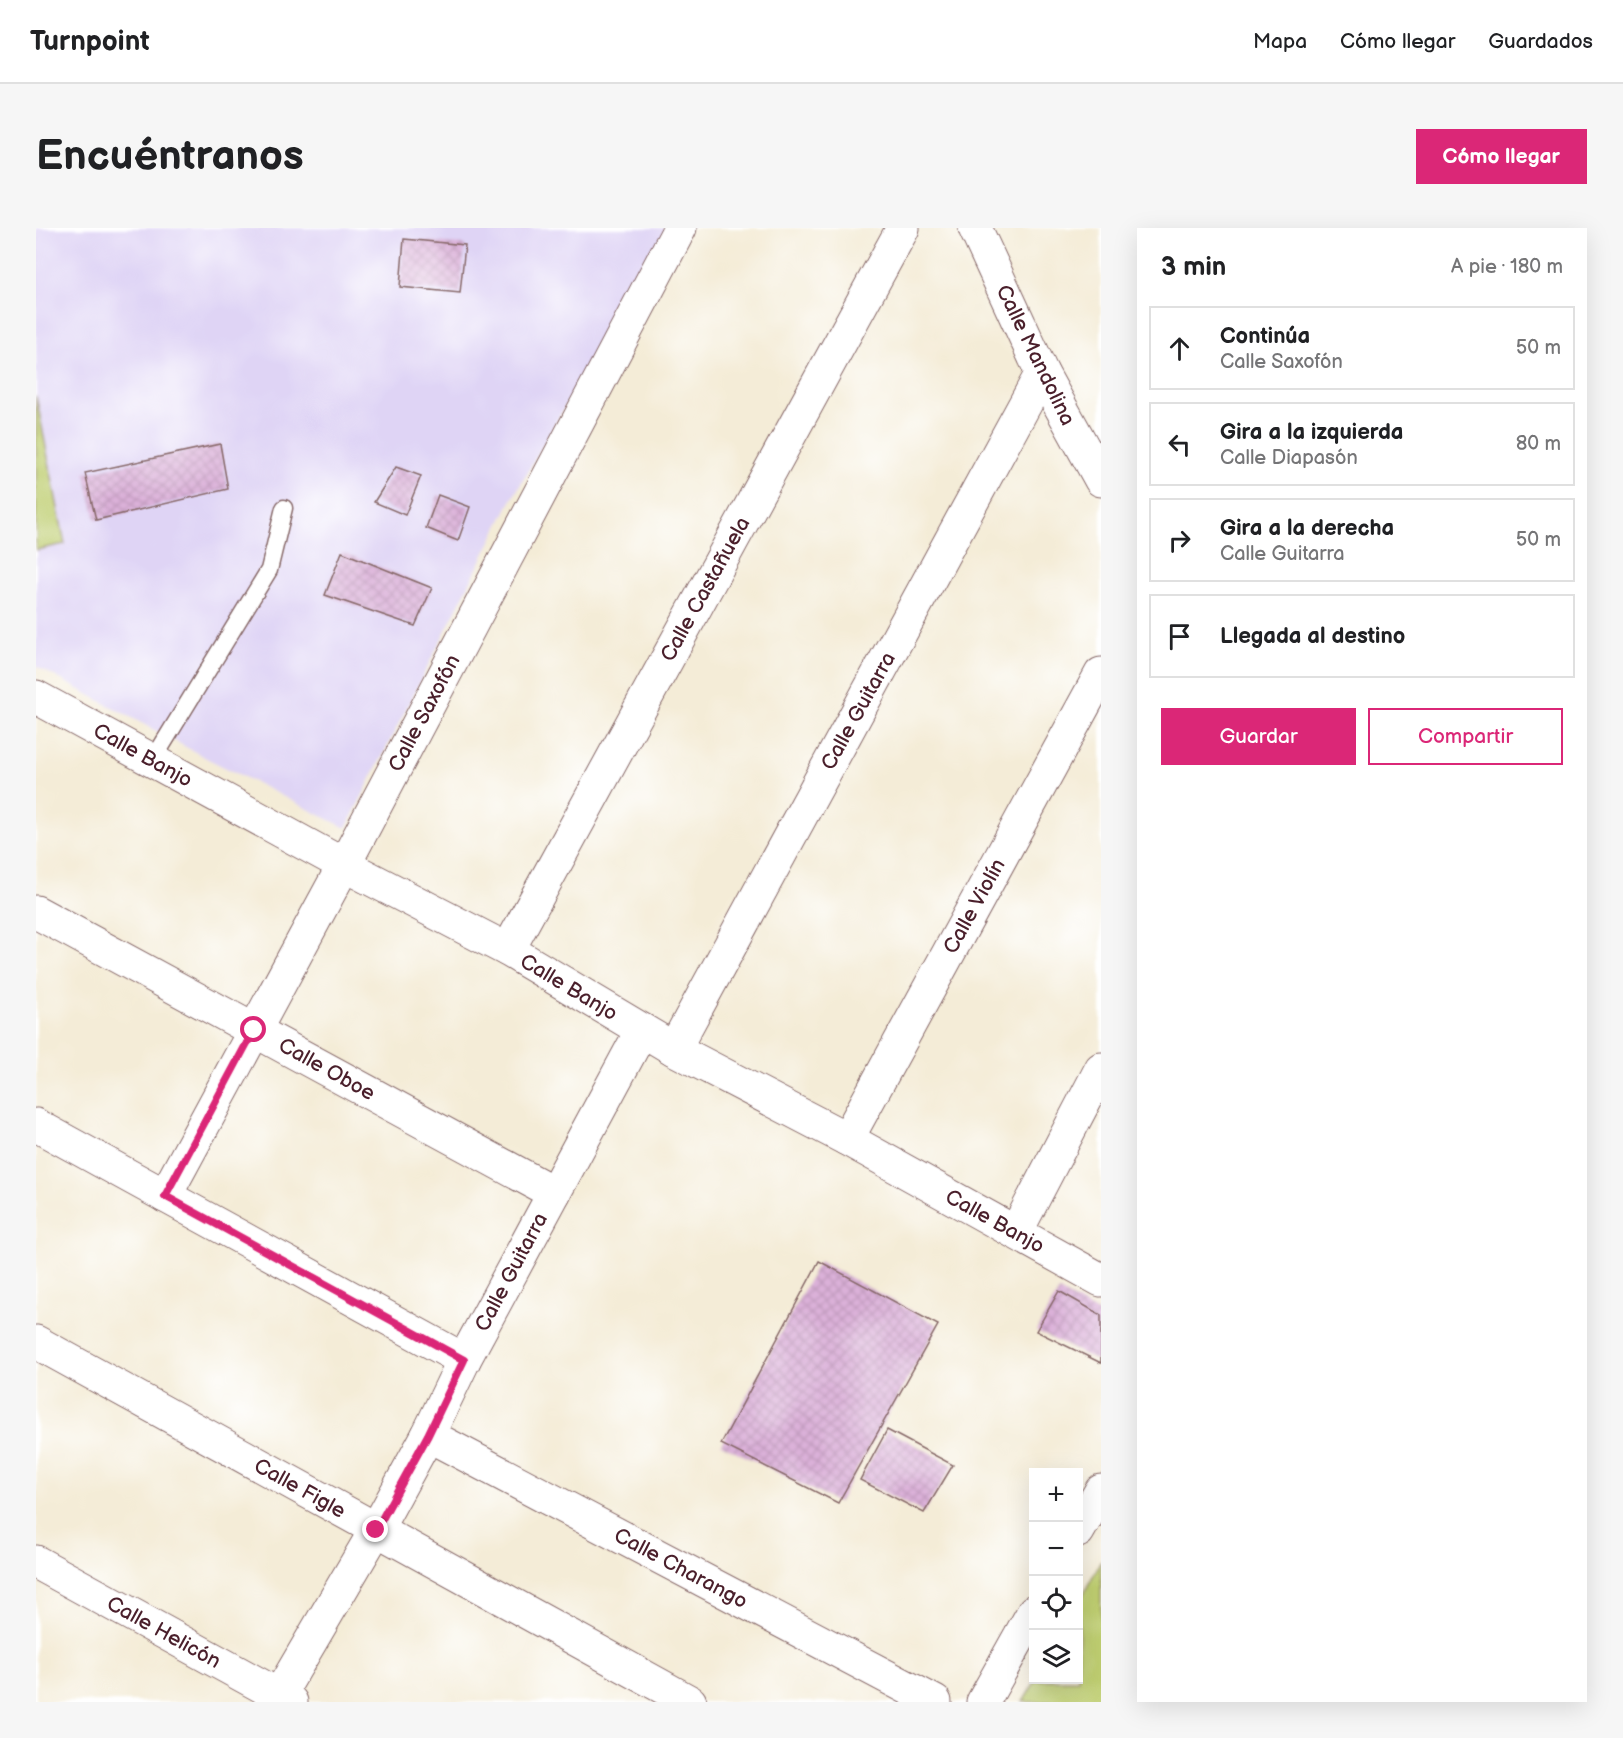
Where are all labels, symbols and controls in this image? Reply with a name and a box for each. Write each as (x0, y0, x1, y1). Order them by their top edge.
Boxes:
text: Turnpoint (30, 25, 150, 58)
text: Mapa (1253, 29, 1307, 54)
text: Cómo llegar (1340, 29, 1455, 54)
text: Guardados (1488, 29, 1593, 54)
button: Cómo llegar (1416, 129, 1587, 184)
text: Encuéntranos (36, 131, 304, 182)
text: 3 min (1161, 252, 1226, 283)
text: A pie · 180 m (1451, 255, 1563, 279)
street label: Calle Mandolina (991, 281, 1080, 430)
text: Continúa (1220, 323, 1310, 350)
icon: ahead (1163, 332, 1196, 365)
text: 50 m (1516, 336, 1561, 360)
text: Calle Saxofón (1220, 350, 1343, 374)
text: Gira a la izquierda (1220, 419, 1404, 446)
icon: left (1163, 428, 1196, 461)
text: 80 m (1516, 432, 1561, 456)
text: Calle Diapasón (1220, 446, 1358, 470)
street label: Calle Castañuela (655, 513, 755, 666)
text: Gira a la derecha (1220, 515, 1394, 542)
icon: right (1163, 524, 1196, 557)
text: 50 m (1516, 528, 1561, 552)
text: Calle Guitarra (1220, 542, 1345, 566)
icon: arrive (1163, 620, 1196, 653)
text: Llegada al destino (1220, 623, 1405, 650)
street label: Calle Guitarra (816, 648, 901, 775)
street label: Calle Saxofón (383, 650, 466, 776)
button: Guardar (1161, 708, 1356, 765)
button: Compartir (1368, 708, 1563, 765)
street label: Calle Banjo (89, 718, 197, 793)
street label: Calle Violín (938, 854, 1011, 958)
street label: Calle Banjo (516, 949, 622, 1026)
route start (240, 1016, 266, 1042)
street label: Calle Oboe (274, 1033, 379, 1106)
street label: Calle Banjo (941, 1184, 1049, 1259)
street label: Calle Guitarra (470, 1209, 553, 1336)
street label: Calle Figle (250, 1453, 350, 1524)
map controls (1029, 1468, 1083, 1684)
button: + (1029, 1468, 1083, 1522)
route end (362, 1516, 388, 1542)
button: − (1029, 1522, 1083, 1576)
street label: Calle Charango (610, 1523, 752, 1614)
button: locate (1029, 1576, 1083, 1630)
street label: Calle Helicón (102, 1591, 225, 1674)
button: layers (1029, 1630, 1083, 1684)

